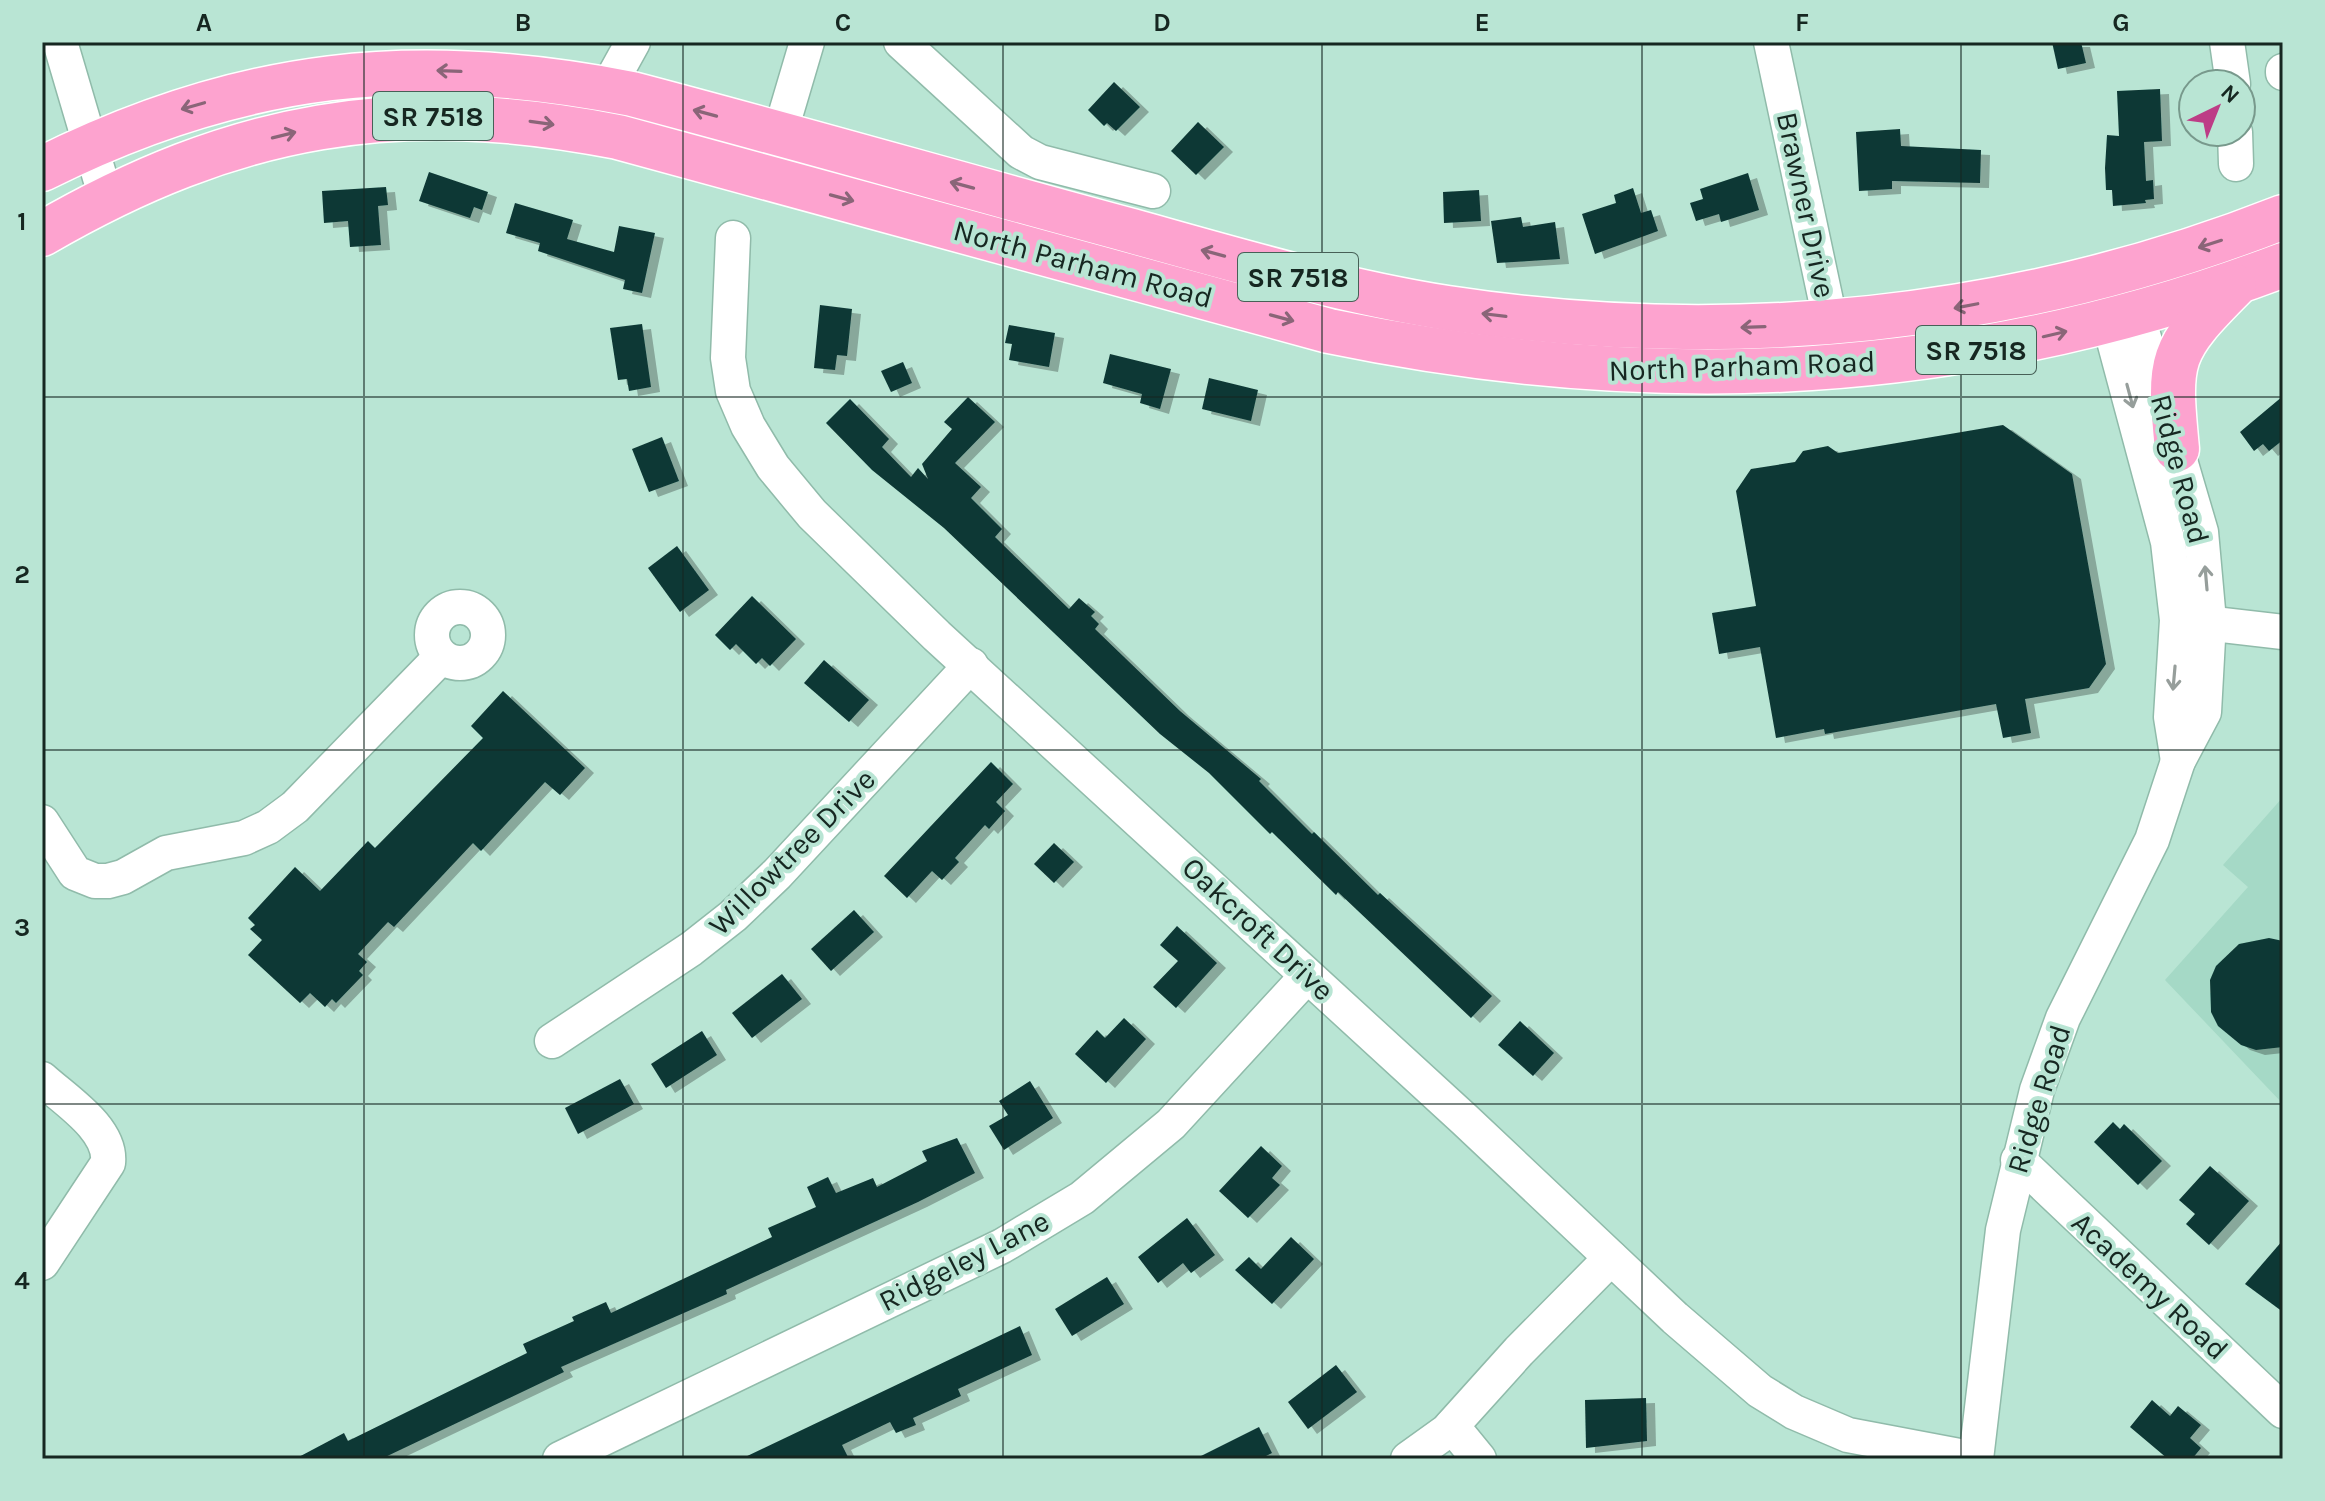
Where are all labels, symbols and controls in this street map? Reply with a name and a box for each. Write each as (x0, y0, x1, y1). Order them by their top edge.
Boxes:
text: A (196, 7, 212, 38)
text: B (515, 7, 531, 38)
text: C (835, 7, 851, 38)
text: D (1153, 7, 1171, 38)
text: E (1474, 7, 1490, 38)
text: F (1795, 7, 1809, 38)
text: G (2112, 7, 2130, 38)
one-way arrow (436, 63, 463, 78)
north arrow (2177, 68, 2257, 148)
text: N (2215, 79, 2245, 109)
road number: SR 7518 (373, 92, 493, 140)
one-way arrow (180, 99, 206, 114)
one-way arrow (692, 105, 718, 120)
street label: Brawner Drive (1769, 109, 1843, 301)
one-way arrow (528, 116, 555, 131)
one-way arrow (271, 126, 296, 141)
one-way arrow (950, 176, 976, 191)
one-way arrow (828, 192, 854, 207)
text: 1 (17, 206, 27, 237)
street label: North Parham Road (949, 212, 1217, 316)
one-way arrow (2197, 237, 2222, 252)
one-way arrow (1200, 245, 1226, 260)
road number: SR 7518 (1238, 253, 1358, 301)
one-way arrow (1954, 299, 1979, 314)
one-way arrow (1481, 307, 1508, 322)
one-way arrow (1268, 311, 1294, 326)
one-way arrow (1740, 320, 1767, 335)
road number: SR 7518 (1916, 326, 2036, 374)
one-way arrow (2042, 326, 2068, 341)
street label: North Parham Road (1608, 343, 1876, 389)
one-way arrow (2124, 382, 2139, 408)
street label: Ridge Road (2143, 390, 2217, 548)
text: 2 (14, 559, 30, 590)
one-way arrow (2199, 565, 2214, 592)
one-way arrow (2167, 664, 2182, 691)
street label: Willowtree Drive (701, 761, 883, 943)
street label: Oakcroft Drive (1175, 850, 1341, 1008)
text: 3 (14, 912, 30, 943)
street label: Ridge Road (1999, 1020, 2079, 1178)
street label: Ridgeley Lane (873, 1203, 1055, 1319)
street label: Academy Road (2064, 1204, 2236, 1368)
text: 4 (14, 1265, 30, 1296)

